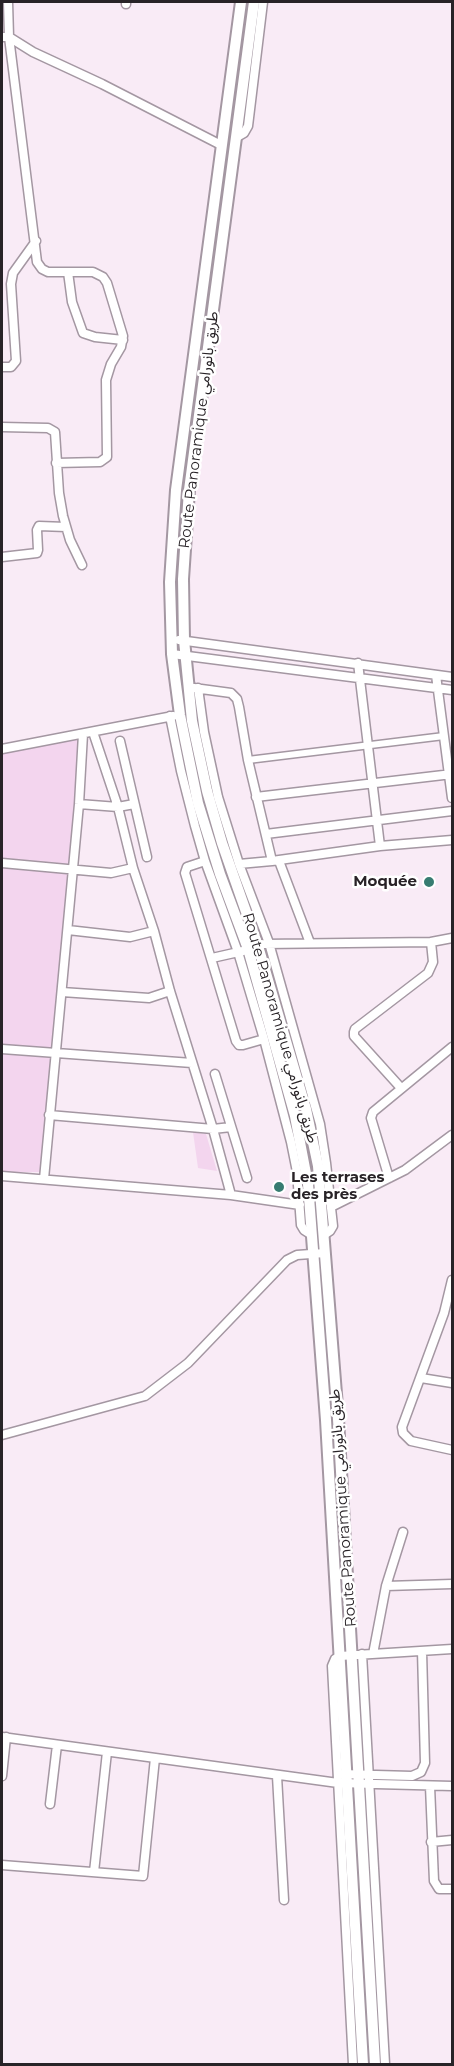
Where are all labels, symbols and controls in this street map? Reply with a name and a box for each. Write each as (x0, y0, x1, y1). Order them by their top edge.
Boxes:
street label: Route Panoramique طريق بانورامي (176, 310, 222, 550)
place label: Moquée (353, 873, 417, 891)
marker: Moquée (422, 875, 436, 889)
street label: Route Panoramique طريق بانورامي (238, 911, 322, 1145)
place label: Les terrases des près (291, 1169, 384, 1204)
marker: Les terrases des près (272, 1180, 286, 1194)
street label: Route Panoramique طريق بانورامي (326, 1388, 360, 1628)

